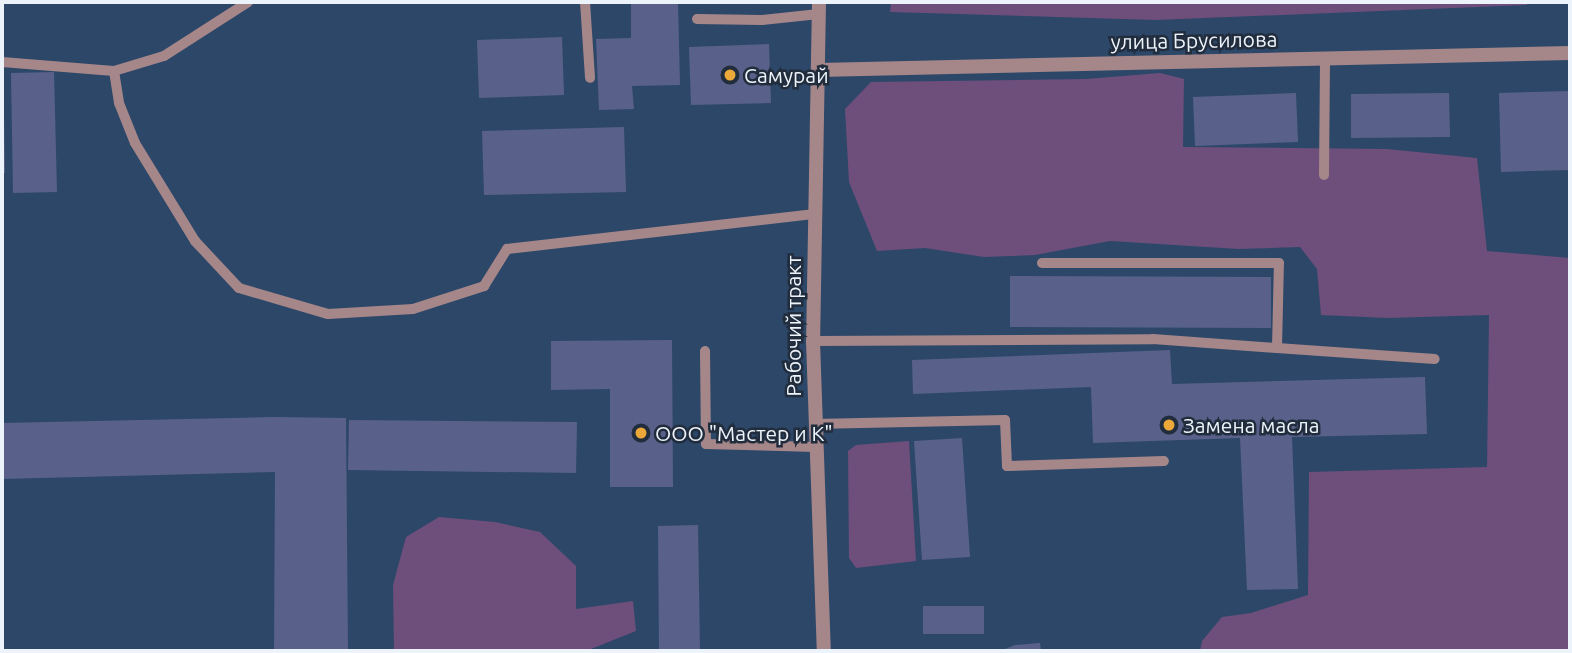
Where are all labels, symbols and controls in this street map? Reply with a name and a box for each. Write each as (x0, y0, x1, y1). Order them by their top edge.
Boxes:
street label: улица Брусилова (1110, 26, 1278, 54)
place label: Самурай (744, 62, 829, 88)
marker: Самурай (722, 67, 738, 83)
street label: Рабочий тракт (780, 256, 806, 396)
place label: Замена масла (1183, 412, 1320, 438)
marker: Замена масла (1161, 417, 1177, 433)
place label: ООО "Мастер и К" (655, 420, 833, 446)
marker: ООО "Мастер и К" (633, 425, 649, 441)

